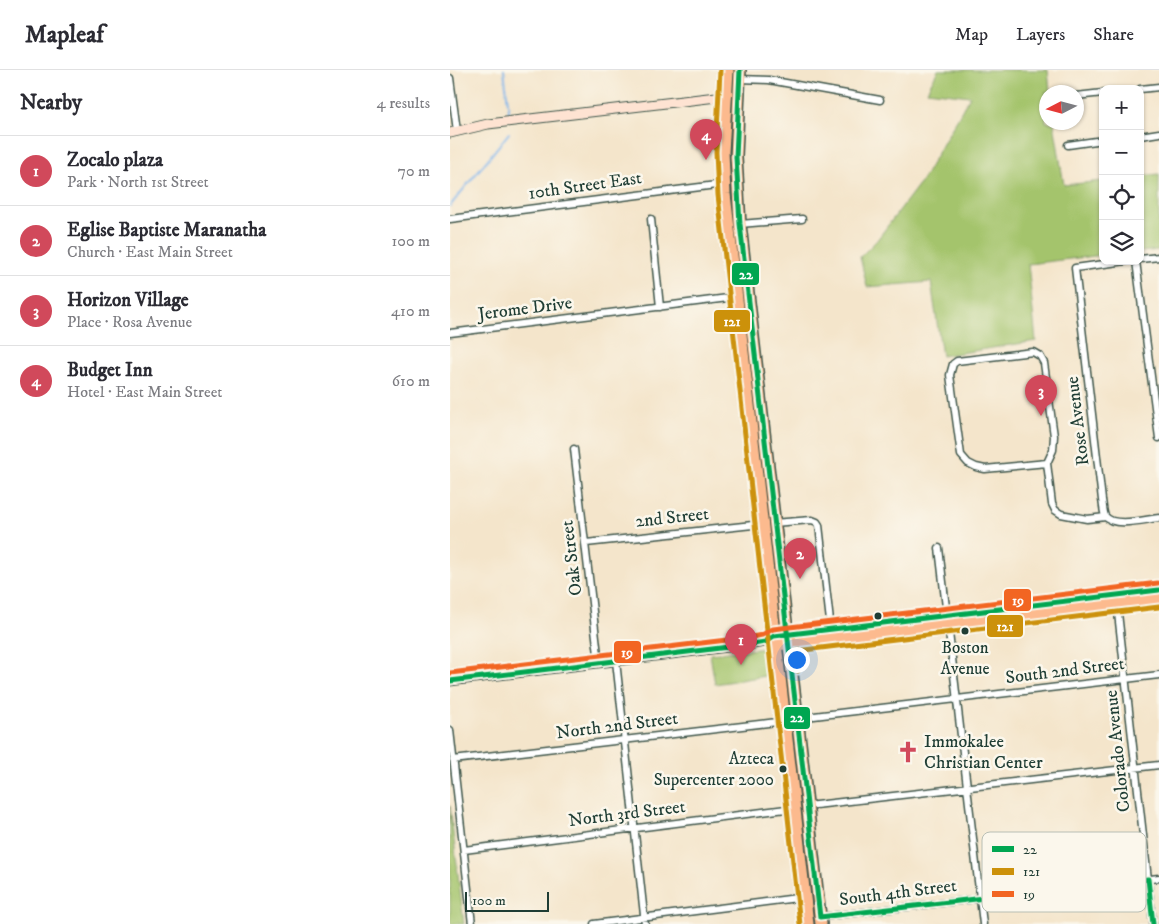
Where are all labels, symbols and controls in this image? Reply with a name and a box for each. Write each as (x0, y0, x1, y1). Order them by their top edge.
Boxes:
text: Mapleaf (25, 20, 104, 50)
text: Map (955, 24, 988, 46)
text: Layers (1016, 24, 1065, 46)
text: Share (1093, 24, 1134, 46)
north arrow (1039, 85, 1084, 130)
map controls (1099, 85, 1144, 265)
button: + (1099, 85, 1144, 130)
text: Nearby (20, 90, 82, 116)
text: 4 results (377, 93, 430, 113)
pin: 4 (690, 119, 722, 160)
button: − (1099, 130, 1144, 175)
text: Zocalo plaza (67, 149, 163, 172)
text: 1 (33, 161, 39, 181)
text: 70 m (398, 161, 430, 181)
street label: 10th Street East (527, 167, 643, 205)
text: Park · North 1st Street (67, 172, 209, 192)
button: locate (1099, 175, 1144, 220)
text: Eglise Baptiste Maranatha (67, 219, 266, 242)
button: layers (1099, 220, 1144, 265)
text: 2 (32, 231, 40, 251)
text: 100 m (392, 231, 430, 251)
text: Church · East Main Street (67, 242, 233, 262)
line badge: 22 (731, 262, 760, 286)
text: 22 (739, 266, 754, 284)
text: Horizon Village (67, 289, 189, 312)
street label: Jerome Drive (475, 292, 573, 326)
text: 3 (33, 301, 39, 321)
text: 410 m (391, 301, 430, 321)
line badge: 121 (713, 309, 751, 333)
text: Place · Rosa Avenue (67, 312, 192, 332)
text: 121 (723, 313, 741, 331)
text: Budget Inn (67, 359, 153, 382)
text: 4 (31, 371, 41, 391)
text: 610 m (392, 371, 430, 391)
pin: 3 (1025, 375, 1057, 416)
street label: Rose Avenue (1062, 375, 1094, 467)
text: Hotel · East Main Street (67, 382, 222, 402)
street label: 2nd Street (634, 503, 710, 533)
street label: Oak Street (556, 519, 588, 597)
pin: 2 (784, 538, 816, 579)
line badge: 19 (1003, 588, 1032, 612)
text: 19 (1012, 592, 1024, 610)
unlabelled marker (873, 611, 883, 621)
line badge: 121 (986, 614, 1024, 638)
text: 121 (996, 618, 1014, 636)
pin: 1 (725, 624, 757, 665)
marker: Boston Avenue (960, 626, 970, 636)
place label: Boston Avenue (940, 637, 990, 680)
line badge: 19 (613, 640, 642, 664)
text: 19 (621, 644, 633, 662)
your location (784, 647, 810, 673)
street label: South 2nd Street (1004, 653, 1126, 689)
street label: Colorado Avenue (1101, 689, 1135, 813)
line badge: 22 (783, 706, 811, 730)
street label: North 2nd Street (555, 708, 679, 744)
text: 22 (790, 709, 805, 727)
place label: Immokalee Christian Center (924, 731, 1043, 774)
church icon: Immokalee Christian Center (895, 739, 921, 765)
place label: Azteca Supercenter 2000 (654, 748, 775, 791)
marker: Azteca Supercenter 2000 (778, 764, 788, 774)
street label: North 3rd Street (567, 796, 687, 832)
legend (982, 832, 1146, 912)
text: 22 (1023, 841, 1037, 859)
text: 121 (1023, 863, 1040, 881)
street label: South 4th Street (838, 875, 958, 911)
text: 19 (1023, 886, 1035, 904)
scale bar (465, 889, 549, 912)
text: 100 m (472, 892, 506, 910)

